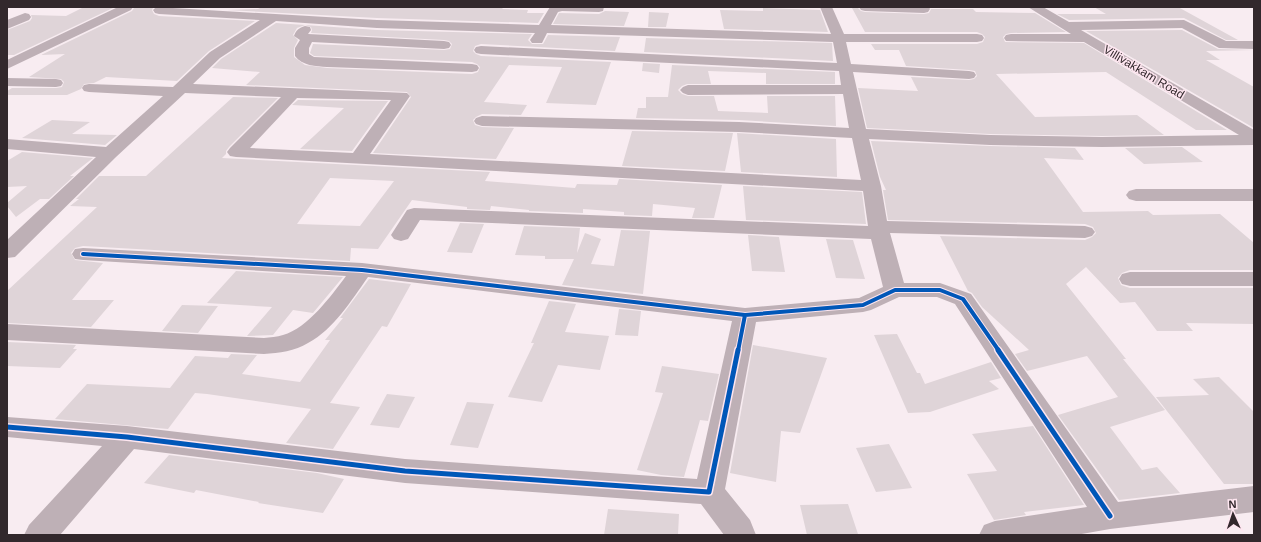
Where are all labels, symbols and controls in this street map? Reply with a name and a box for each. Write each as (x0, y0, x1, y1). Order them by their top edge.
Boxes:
street label: Villivakkam Road (1101, 42, 1187, 102)
north arrow (1213, 494, 1253, 534)
text: N (1228, 498, 1237, 510)

